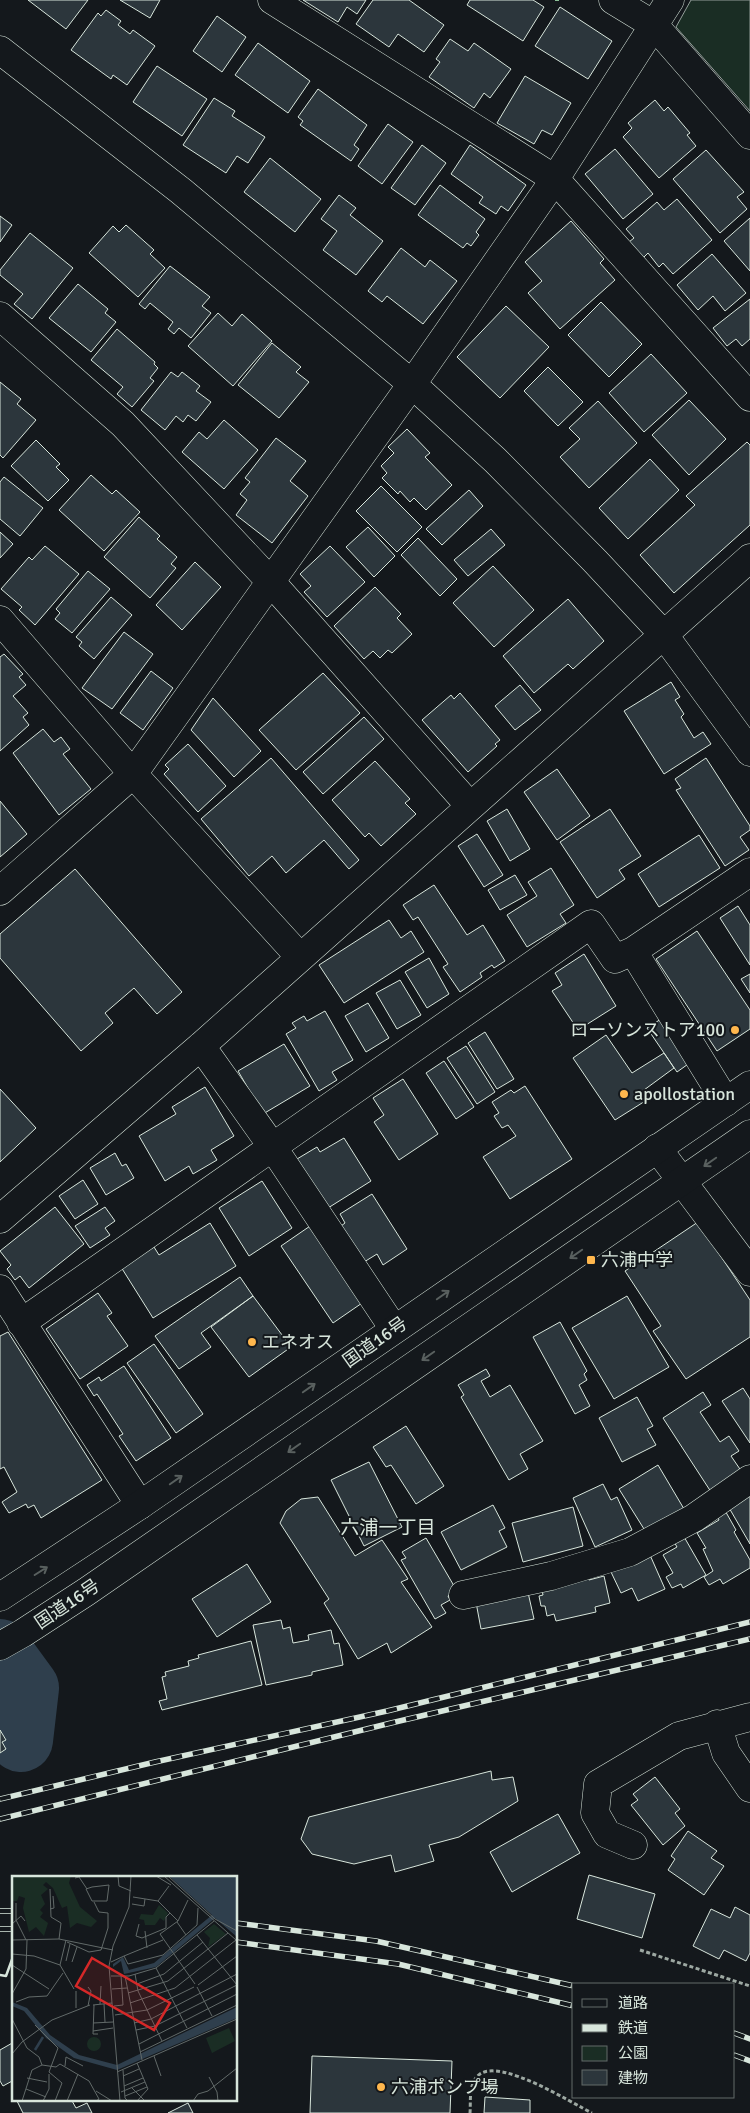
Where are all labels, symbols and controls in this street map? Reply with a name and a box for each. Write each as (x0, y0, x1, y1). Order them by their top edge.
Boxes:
place label: ローソンストア100 (570, 1019, 725, 1041)
marker: ローソンストア100 (729, 1024, 741, 1036)
place label: apollostation (634, 1083, 735, 1105)
marker: apollostation (618, 1088, 630, 1100)
one-way arrow (703, 1157, 717, 1167)
one-way arrow (569, 1249, 583, 1259)
place label: 六浦中学 (601, 1249, 673, 1271)
marker: 六浦中学 (585, 1254, 597, 1266)
one-way arrow (436, 1290, 450, 1300)
street label: 国道16号 (339, 1312, 411, 1372)
place label: エネオス (262, 1331, 334, 1353)
marker: エネオス (246, 1336, 258, 1348)
one-way arrow (421, 1351, 435, 1361)
one-way arrow (302, 1383, 316, 1393)
one-way arrow (287, 1443, 301, 1453)
one-way arrow (169, 1475, 183, 1485)
district label: 六浦一丁目 (340, 1516, 436, 1540)
one-way arrow (34, 1566, 48, 1576)
street label: 国道16号 (30, 1574, 104, 1634)
inset map (12, 1876, 238, 2100)
legend (572, 1983, 735, 2098)
text: 道路 (618, 1994, 648, 2012)
text: 鉄道 (618, 2019, 648, 2037)
text: 公園 (618, 2044, 648, 2062)
text: 建物 (618, 2069, 648, 2087)
place label: 六浦ポンプ場 (391, 2076, 498, 2098)
marker: 六浦ポンプ場 (375, 2081, 387, 2093)

